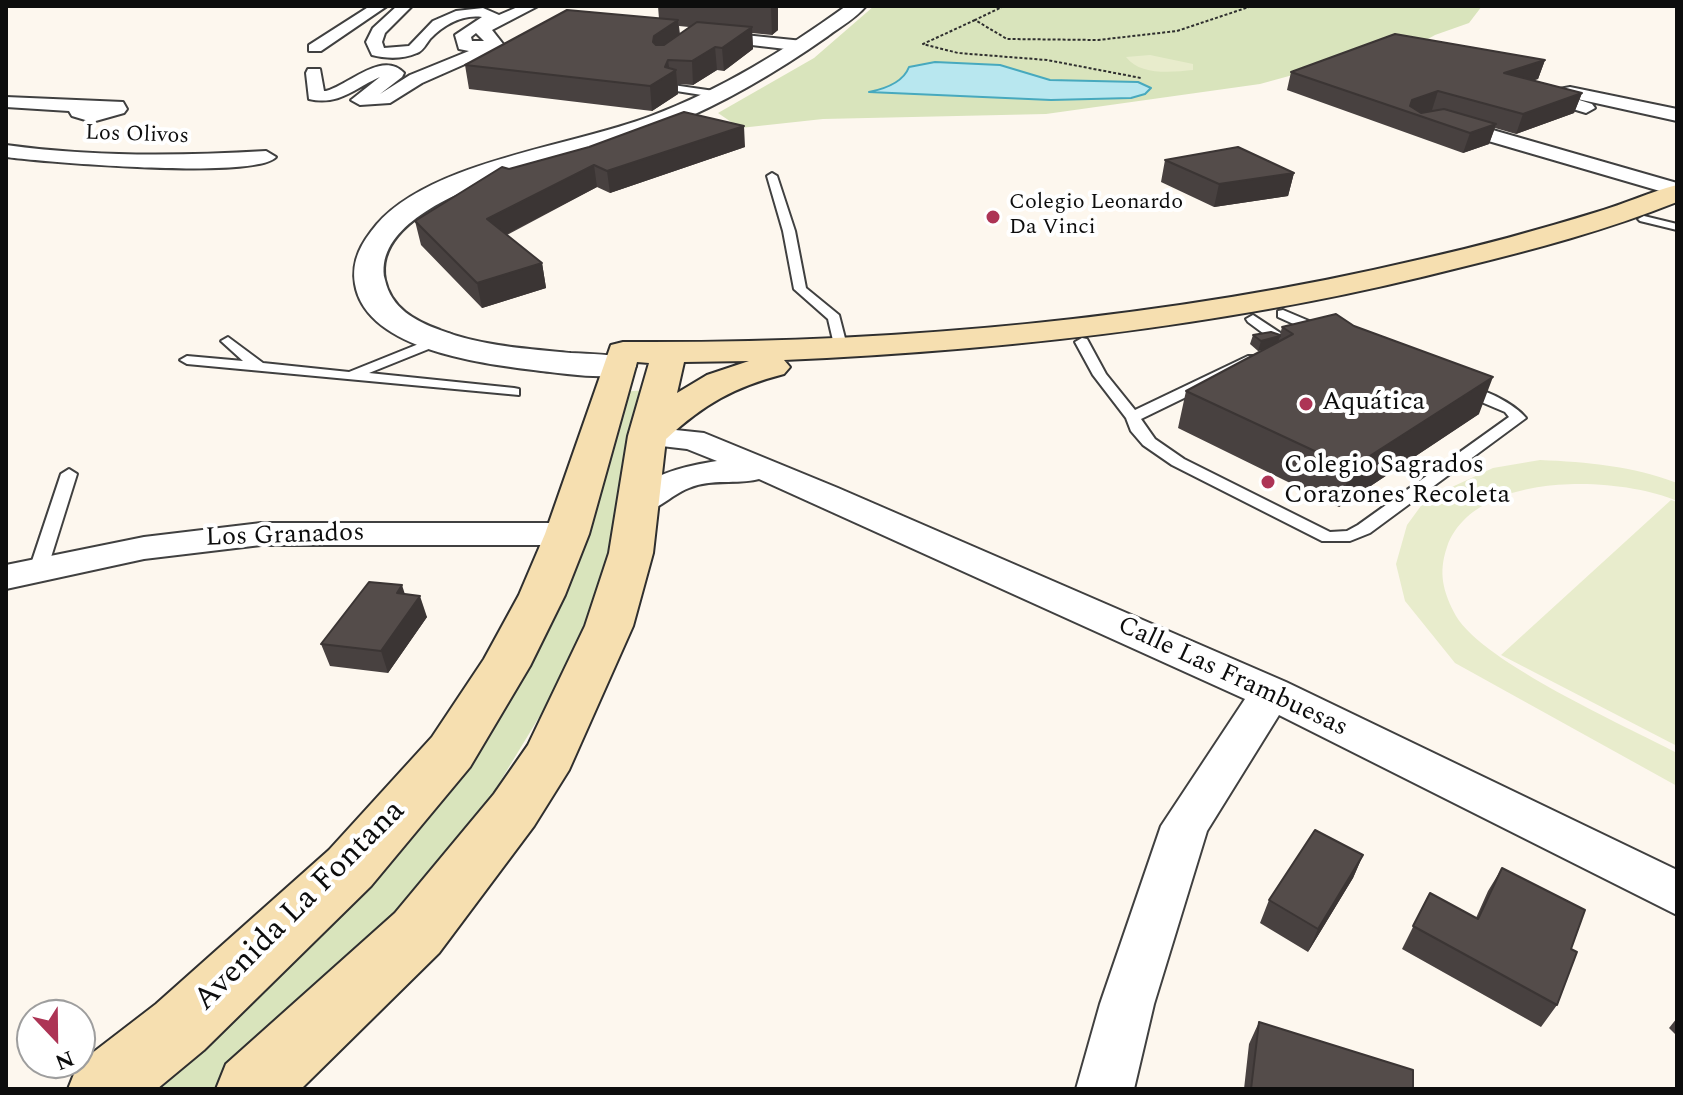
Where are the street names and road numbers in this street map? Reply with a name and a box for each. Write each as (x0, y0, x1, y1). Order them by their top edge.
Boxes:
street label: Los Olivos (85, 121, 189, 151)
street label: Los Granados (205, 519, 365, 555)
street label: Calle Las Frambuesas (1112, 611, 1352, 745)
street label: Avenida La Fontana (187, 793, 415, 1021)

